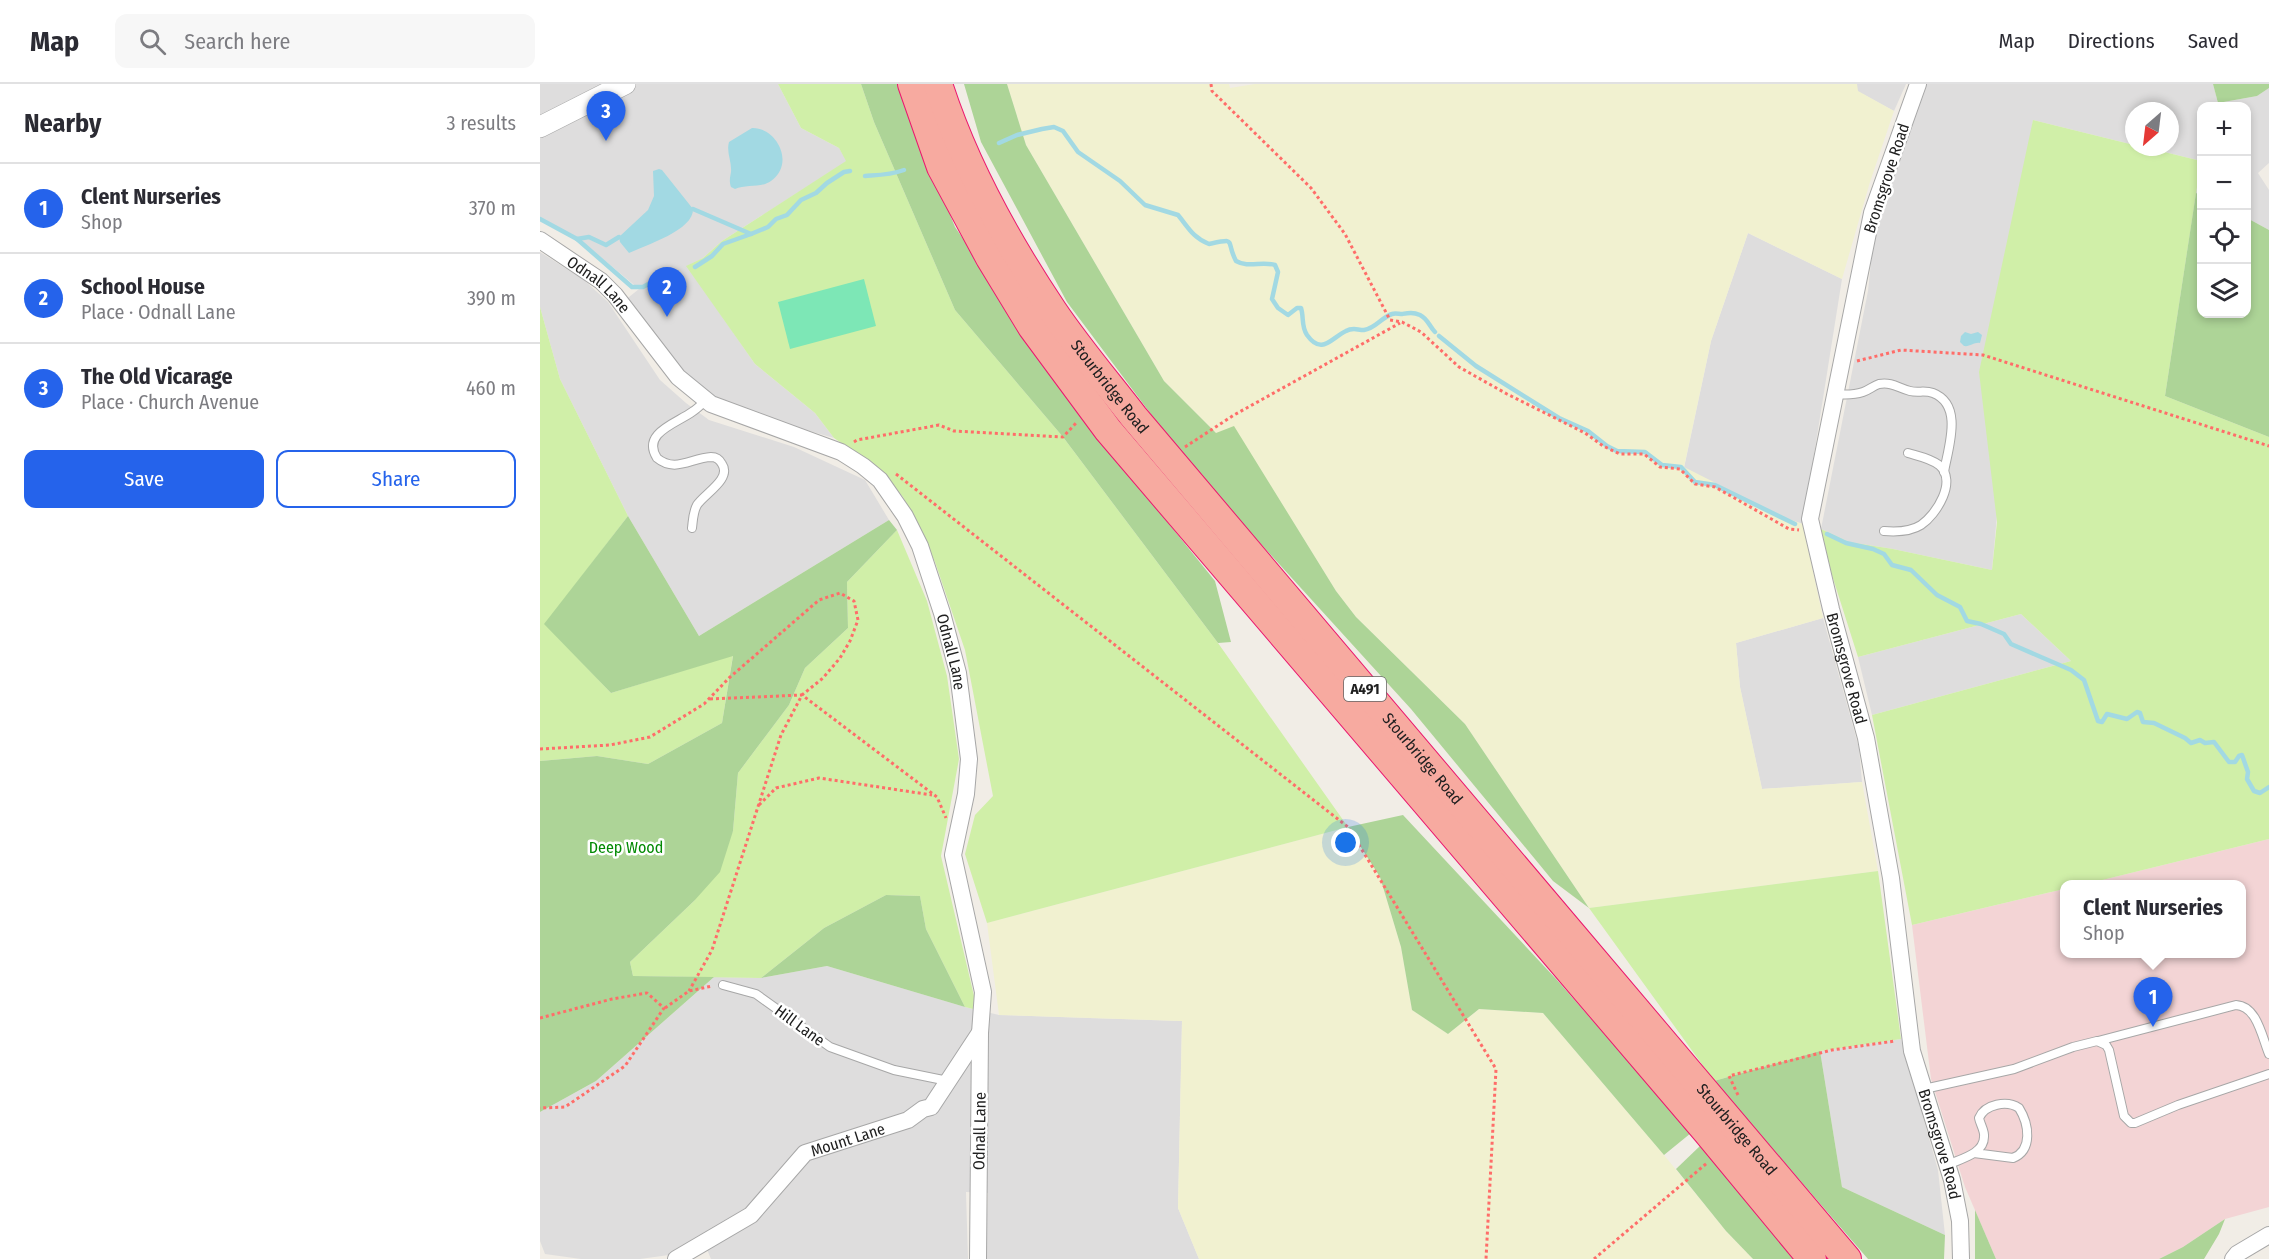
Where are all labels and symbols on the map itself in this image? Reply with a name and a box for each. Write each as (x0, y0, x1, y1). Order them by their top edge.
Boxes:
pin: 3 (586, 92, 626, 141)
north arrow (2125, 102, 2179, 156)
street label: Bromsgrove Road (1860, 121, 1913, 235)
street label: Odnall Lane (563, 252, 634, 317)
pin: 2 (648, 268, 686, 317)
street label: Stourbridge Road (1067, 336, 1153, 437)
street label: Bromsgrove Road (1822, 611, 1871, 726)
street label: Odnall Lane (933, 612, 969, 691)
road number: A491 (1344, 677, 1386, 701)
street label: Stourbridge Road (1379, 709, 1467, 808)
your location (1331, 828, 1360, 857)
park label: Deep Wood (589, 838, 663, 857)
pin: 1 (2134, 978, 2172, 1027)
street label: Hill Lane (771, 1001, 828, 1050)
street label: Stourbridge Road (1693, 1080, 1781, 1179)
street label: Bromsgrove Road (1914, 1087, 1965, 1201)
street label: Odnall Lane (969, 1092, 990, 1170)
street label: Mount Lane (808, 1119, 887, 1161)

